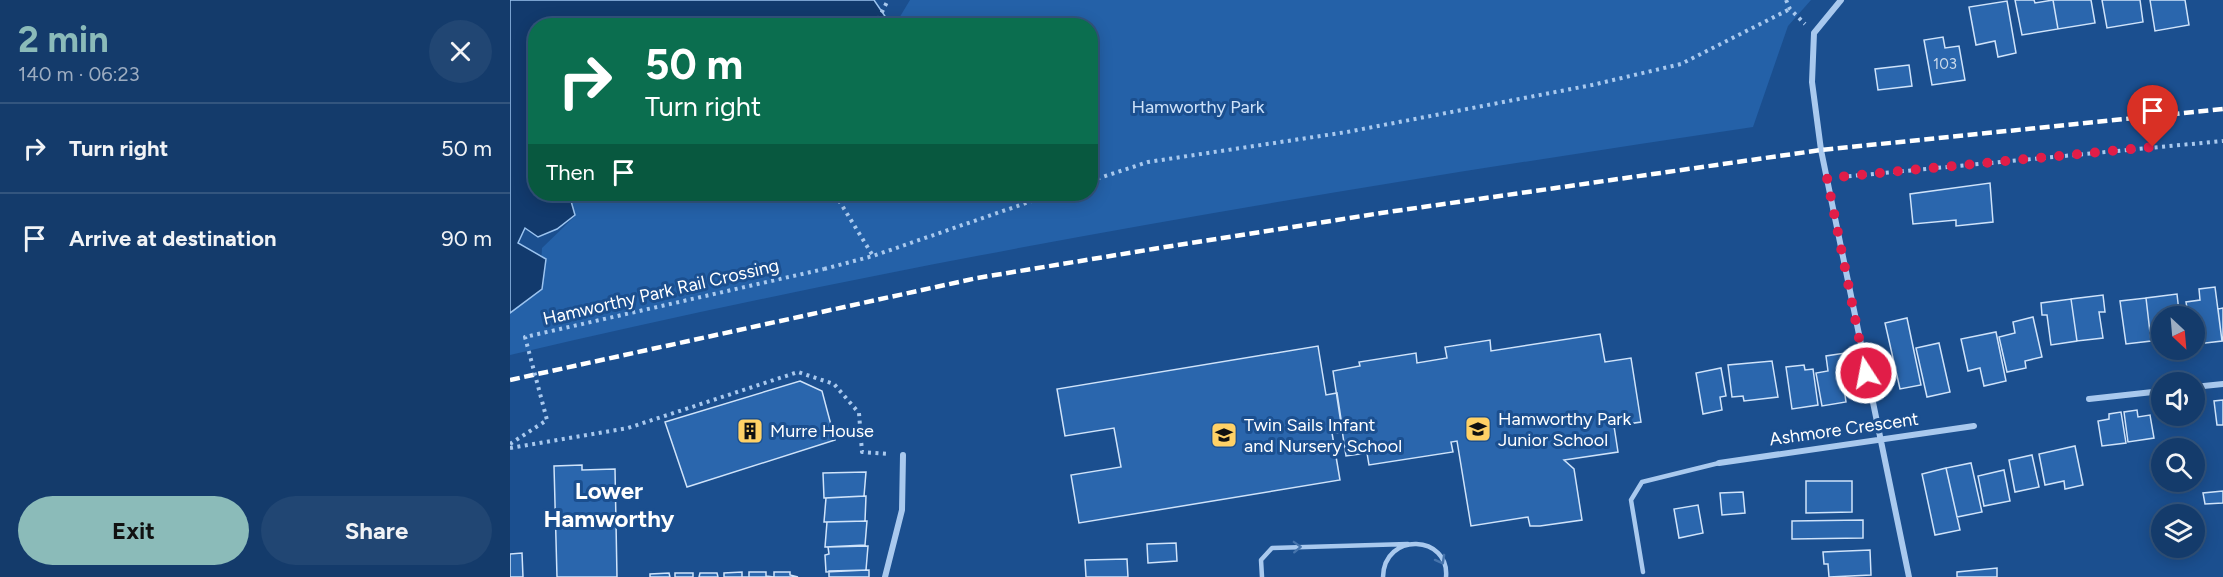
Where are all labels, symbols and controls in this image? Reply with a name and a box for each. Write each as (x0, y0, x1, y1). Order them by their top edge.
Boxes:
text: 2 min (18, 18, 109, 61)
button: close (429, 20, 492, 83)
text: 50 m (645, 39, 743, 90)
icon: right (546, 42, 624, 120)
house number: 103 (1933, 55, 1957, 73)
text: 140 m · 06:23 (18, 62, 140, 86)
pin (2127, 85, 2178, 147)
text: Turn right (645, 90, 761, 123)
icon: arrive (2136, 94, 2169, 127)
park label: Hamworthy Park (1131, 96, 1265, 118)
icon: right (18, 132, 51, 165)
text: Turn right (69, 135, 168, 162)
text: 50 m (441, 135, 492, 162)
icon: arrive (607, 156, 640, 189)
text: Then (546, 159, 595, 186)
icon: arrive (18, 222, 51, 255)
text: Arrive at destination (69, 225, 277, 252)
text: 90 m (441, 225, 492, 252)
street label: Hamworthy Park Rail Crossing (541, 254, 781, 330)
north arrow (2151, 306, 2205, 360)
map controls (2151, 306, 2205, 558)
position arrow (1834, 341, 1898, 405)
button: sound (2151, 372, 2205, 426)
place label: Hamworthy Park Junior School (1498, 408, 1631, 451)
street label: Ashmore Crescent (1768, 408, 1920, 450)
place label: Twin Sails Infant and Nursery School (1244, 414, 1402, 457)
school or university icon: Hamworthy Park Junior School (1463, 414, 1493, 444)
building icon: Murre House (735, 416, 765, 446)
place label: Murre House (770, 420, 874, 442)
school or university icon: Twin Sails Infant and Nursery School (1209, 420, 1239, 450)
button: search (2151, 438, 2205, 492)
district label: Lower Hamworthy (544, 476, 675, 533)
button: Exit (18, 496, 249, 565)
button: Share (261, 496, 492, 565)
button: layers (2151, 504, 2205, 558)
one-way arrow (1293, 541, 1302, 553)
one-way arrow (1434, 554, 1445, 564)

